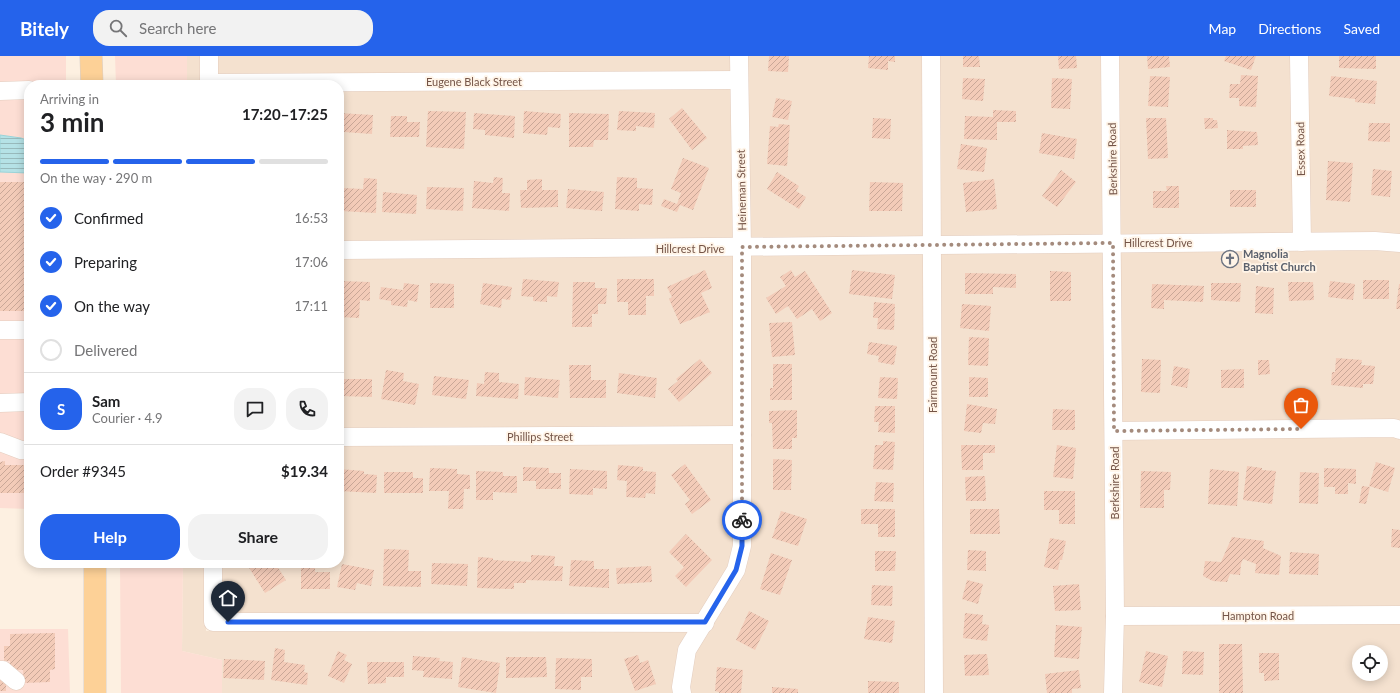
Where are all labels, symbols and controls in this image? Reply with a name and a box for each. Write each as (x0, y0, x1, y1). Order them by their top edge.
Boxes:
search box (93, 10, 373, 46)
text: Bitely (20, 17, 69, 40)
icon: search (107, 17, 129, 39)
text: Search here (139, 19, 216, 37)
text: Map (1209, 20, 1236, 37)
text: Directions (1258, 20, 1321, 37)
text: Saved (1343, 20, 1380, 37)
street label: Eugene Black Street (426, 75, 522, 88)
text: Arriving in (40, 91, 99, 107)
text: 17:20–17:25 (242, 105, 328, 123)
text: 3 min (40, 106, 104, 138)
street label: Essex Road (1293, 122, 1307, 176)
street label: Berkshire Road (1105, 123, 1119, 195)
street label: Heineman Street (734, 149, 748, 231)
text: On the way · 290 m (40, 170, 152, 186)
icon: check (40, 207, 62, 229)
text: Confirmed (74, 209, 143, 227)
text: 16:53 (295, 210, 328, 226)
street label: Hillcrest Drive (1124, 236, 1193, 249)
street label: Hillcrest Drive (656, 242, 725, 255)
place label: Magnolia Baptist Church (1243, 247, 1316, 273)
church icon: Magnolia Baptist Church (1220, 249, 1240, 269)
icon: check (40, 251, 62, 273)
text: Preparing (74, 253, 137, 271)
text: 17:06 (295, 254, 328, 270)
icon: check (40, 295, 62, 317)
text: On the way (74, 297, 150, 315)
text: 17:11 (295, 298, 328, 314)
street label: Fairmount Road (926, 337, 939, 413)
text: Delivered (74, 341, 137, 359)
button: chat (234, 388, 276, 430)
button: phone (286, 388, 328, 430)
pin (1284, 388, 1318, 429)
text: Sam (92, 392, 120, 410)
icon: bag (1290, 394, 1312, 416)
text: S (57, 400, 65, 418)
text: Courier · 4.9 (92, 410, 163, 426)
street label: Phillips Street (507, 430, 573, 443)
street label: Berkshire Road (1108, 447, 1121, 519)
text: Order #9345 (40, 462, 126, 480)
text: $19.34 (281, 462, 328, 480)
courier (722, 500, 762, 540)
icon: bike (731, 509, 753, 531)
button: Help (40, 514, 180, 560)
button: Share (188, 514, 328, 560)
pin (211, 581, 245, 622)
icon: home (217, 587, 239, 609)
street label: Hampton Road (1222, 609, 1294, 622)
map controls (1352, 645, 1388, 681)
button: locate (1352, 645, 1388, 681)

